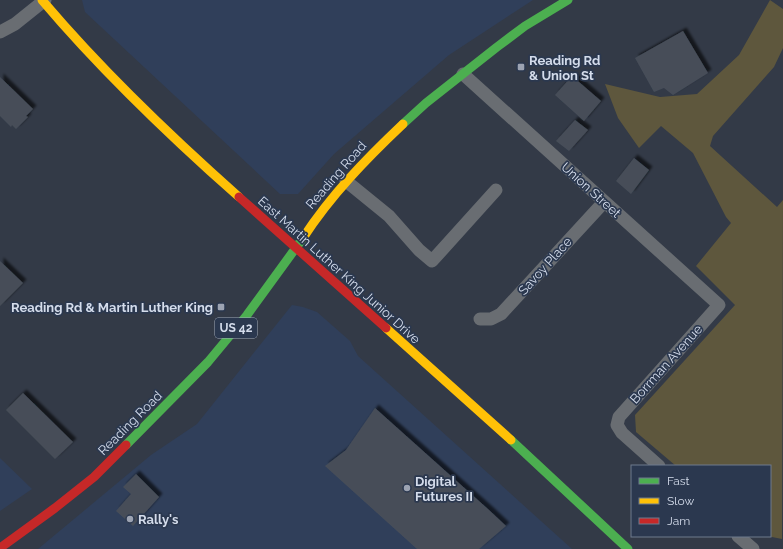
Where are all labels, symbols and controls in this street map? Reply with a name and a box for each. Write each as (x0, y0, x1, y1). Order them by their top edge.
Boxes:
place label: Reading Rd & Union St (529, 53, 600, 83)
marker: Reading Rd & Union St (516, 62, 526, 72)
street label: Reading Road (303, 138, 369, 212)
street label: Union Street (558, 159, 624, 221)
street label: East Martin Luther King Junior Drive (255, 193, 423, 347)
street label: Savoy Place (515, 234, 575, 298)
place label: Reading Rd & Martin Luther King (11, 300, 213, 315)
marker: Reading Rd & Martin Luther King (216, 302, 226, 312)
road number: US 42 (215, 318, 257, 338)
street label: Borrman Avenue (627, 321, 705, 406)
street label: Reading Road (95, 388, 165, 458)
legend (631, 465, 771, 537)
place label: Digital Futures II (415, 474, 473, 504)
text: Fast (667, 474, 690, 488)
marker: Digital Futures II (402, 483, 412, 493)
text: Slow (667, 494, 694, 508)
place label: Rally's (138, 512, 179, 527)
marker: Rally's (125, 514, 135, 524)
text: Jam (667, 514, 690, 528)

